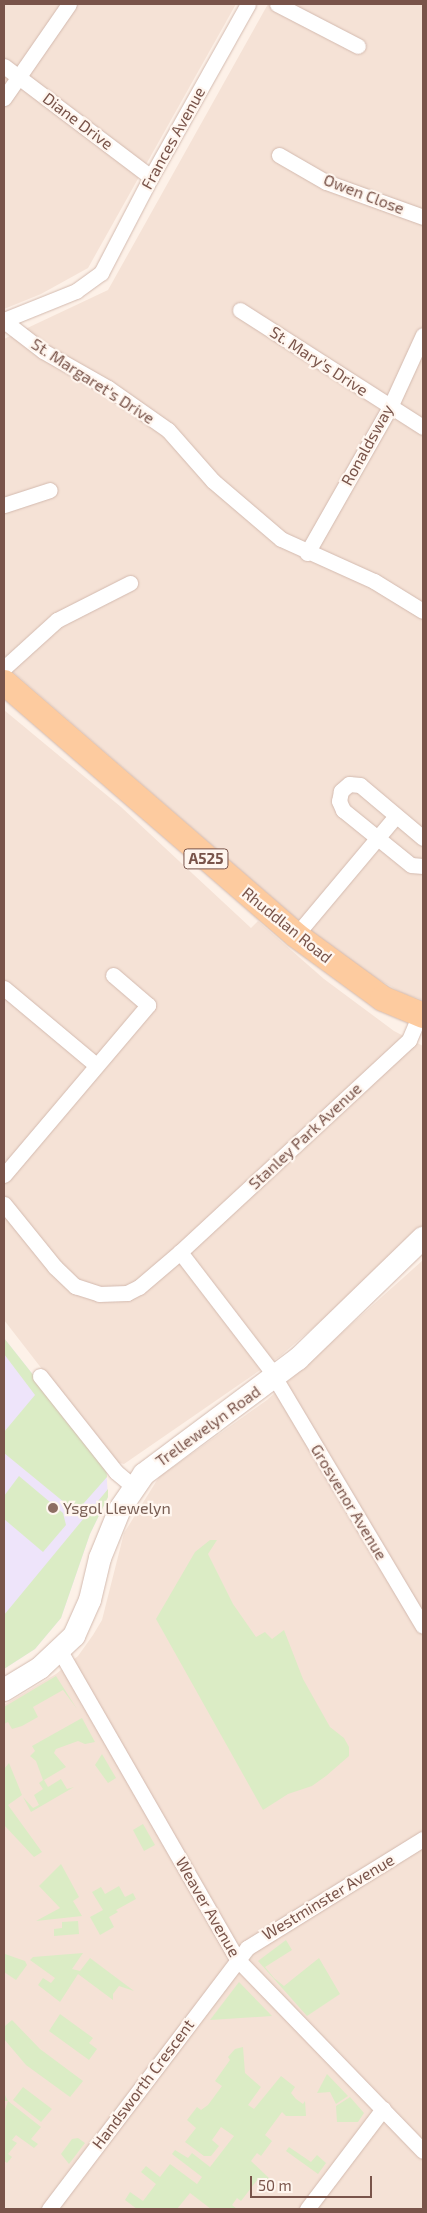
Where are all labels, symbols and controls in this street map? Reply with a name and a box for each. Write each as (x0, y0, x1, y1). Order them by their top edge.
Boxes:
street label: Frances Avenue (137, 83, 209, 193)
street label: Diane Drive (39, 88, 117, 154)
street label: Owen Close (321, 170, 407, 218)
street label: St. Mary's Drive (266, 322, 372, 400)
street label: St. Margaret's Drive (28, 334, 158, 428)
street label: Ronaldsway (337, 401, 397, 489)
road number: A525 (182, 846, 230, 872)
street label: Rhuddlan Road (238, 883, 336, 967)
street label: Stanley Park Avenue (244, 1078, 366, 1194)
street label: Trellewelyn Road (152, 1381, 264, 1471)
street label: Grosvenor Avenue (307, 1440, 391, 1564)
place label: Ysgol Llewelyn (63, 1498, 171, 1518)
marker: Ysgol Llewelyn (47, 1502, 59, 1514)
street label: Westminster Avenue (258, 1850, 398, 1944)
street label: Weaver Avenue (171, 1853, 245, 1961)
street label: Handsworth Crescent (88, 2015, 198, 2153)
scale bar (252, 2166, 374, 2198)
text: 50 m (258, 2176, 292, 2194)

